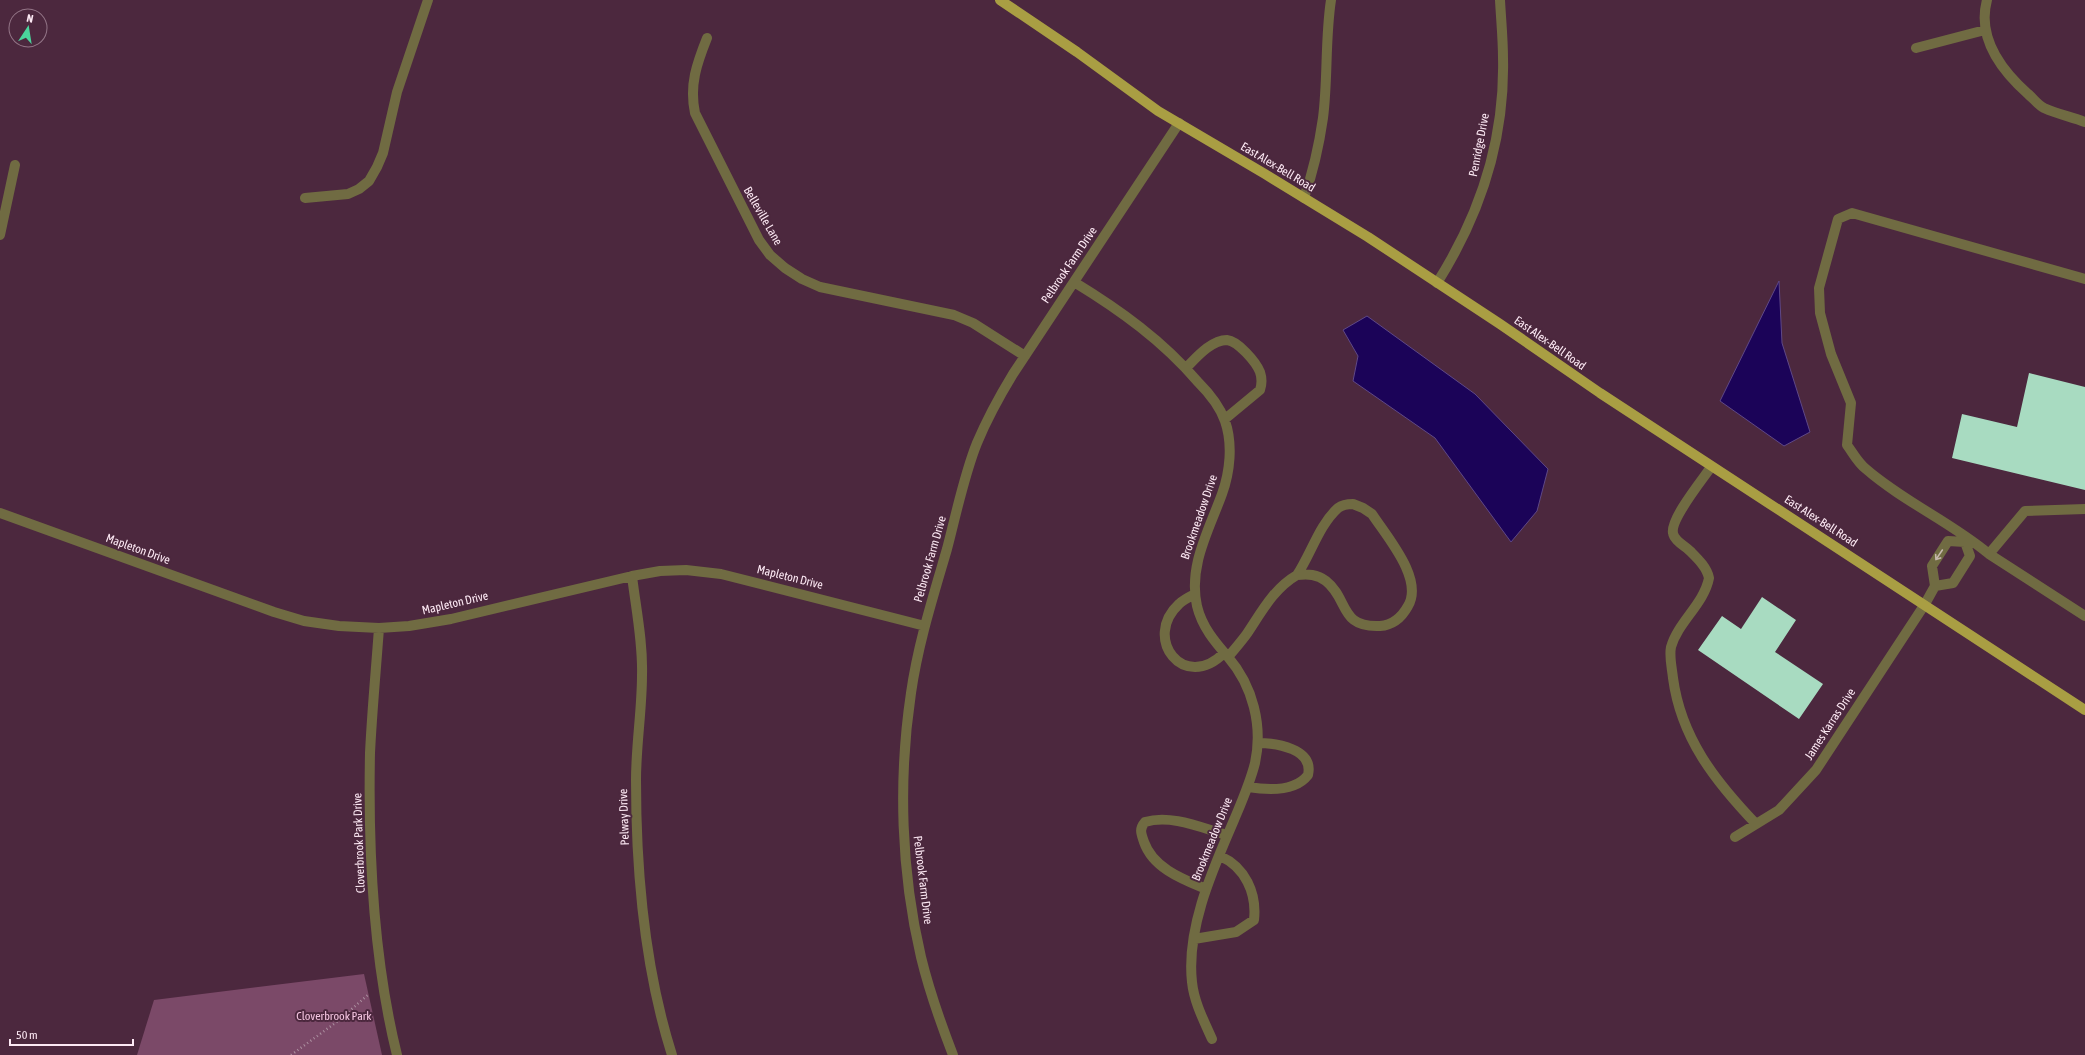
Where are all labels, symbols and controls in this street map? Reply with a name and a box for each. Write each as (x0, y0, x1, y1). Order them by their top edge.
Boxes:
north arrow (8, 8, 48, 48)
text: N (26, 12, 35, 25)
street label: Penridge Drive (1466, 112, 1492, 178)
street label: East Alex-Bell Road (1238, 139, 1318, 195)
street label: Belleville Lane (741, 184, 785, 248)
street label: Pelbrook Farm Drive (1038, 224, 1100, 306)
street label: East Alex-Bell Road (1511, 313, 1589, 373)
street label: Brookmeadow Drive (1178, 473, 1220, 561)
street label: East Alex-Bell Road (1782, 492, 1860, 550)
street label: Pelbrook Farm Drive (911, 514, 949, 604)
street label: Mapleton Drive (104, 531, 172, 567)
one-way arrow (1935, 549, 1943, 560)
street label: Mapleton Drive (756, 562, 824, 592)
street label: Mapleton Drive (421, 589, 489, 617)
street label: James Karras Drive (1802, 686, 1858, 762)
street label: Pelway Drive (616, 788, 632, 846)
street label: Cloverbrook Park Drive (350, 793, 368, 893)
street label: Brookmeadow Drive (1189, 795, 1235, 883)
street label: Pelbrook Farm Drive (911, 835, 935, 925)
park label: Cloverbrook Park (296, 1009, 372, 1023)
scale bar (10, 1021, 133, 1047)
text: 50 m (16, 1028, 38, 1042)

